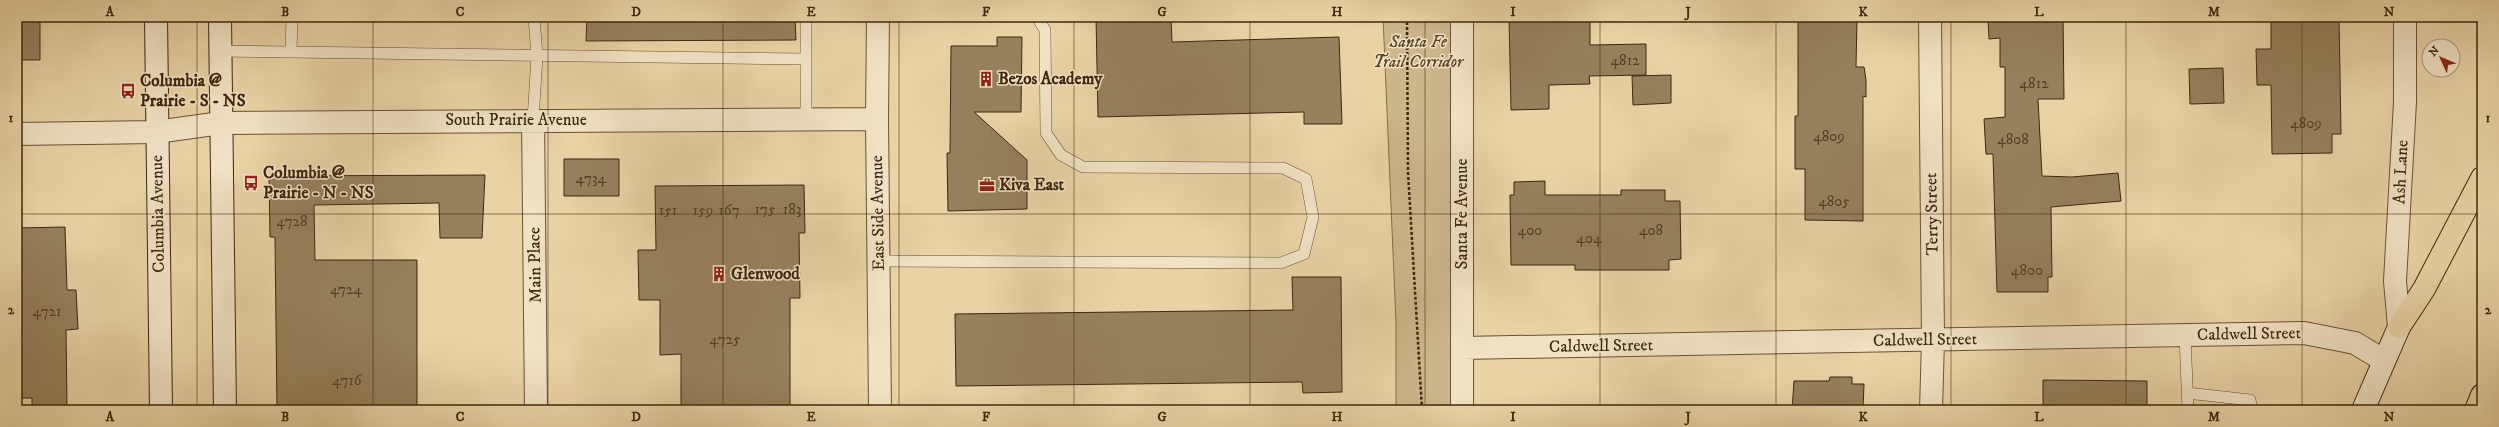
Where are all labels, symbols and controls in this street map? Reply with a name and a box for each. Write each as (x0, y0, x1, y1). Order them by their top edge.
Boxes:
text: A (105, 4, 115, 20)
text: B (281, 4, 289, 20)
text: C (456, 4, 465, 20)
text: D (631, 4, 641, 20)
text: E (806, 4, 816, 20)
text: F (982, 4, 991, 20)
text: G (1157, 4, 1167, 20)
text: H (1332, 4, 1343, 20)
text: I (1510, 4, 1516, 20)
text: J (1683, 4, 1691, 21)
text: K (1858, 4, 1868, 20)
text: L (2034, 4, 2044, 20)
text: M (2208, 4, 2220, 20)
text: N (2384, 4, 2395, 20)
park label: Santa Fe Trail Corridor (1373, 31, 1465, 73)
north arrow (2421, 38, 2461, 78)
text: N (2426, 44, 2443, 60)
house number: 4812 (1610, 51, 1640, 70)
place label: Bezos Academy (998, 68, 1103, 90)
place label: Columbia @ Prairie - S - NS (140, 70, 246, 112)
building icon: Bezos Academy (977, 70, 995, 88)
house number: 4812 (2019, 74, 2049, 93)
bus stop icon: Columbia @ Prairie - S - NS (119, 82, 137, 100)
street label: South Prairie Avenue (445, 109, 587, 131)
text: 1 (9, 110, 14, 126)
text: 1 (2486, 110, 2491, 126)
house number: 4809 (2290, 114, 2322, 133)
house number: 4809 (1813, 127, 1845, 146)
house number: 4808 (1997, 130, 2029, 149)
street label: Ash Lane (2388, 139, 2414, 205)
street label: Columbia Avenue (146, 155, 170, 273)
street label: East Side Avenue (866, 155, 890, 271)
street label: Santa Fe Avenue (1451, 159, 1473, 269)
place label: Columbia @ Prairie - N - NS (263, 162, 374, 204)
house number: 4734 (576, 169, 607, 188)
street label: Terry Street (1920, 172, 1944, 256)
bus stop icon: Columbia @ Prairie - N - NS (242, 174, 260, 192)
place label: Kiva East (999, 174, 1065, 196)
office icon: Kiva East (978, 176, 996, 194)
house number: 4805 (1818, 192, 1850, 211)
house number: 175 (755, 200, 776, 219)
house number: 183 (783, 200, 801, 219)
house number: 151 (659, 201, 677, 220)
house number: 159 (693, 201, 713, 220)
house number: 167 (718, 201, 740, 220)
house number: 4728 (277, 212, 307, 231)
house number: 400 (1518, 221, 1542, 240)
house number: 408 (1639, 221, 1663, 240)
street label: Main Place (523, 227, 547, 303)
house number: 404 (1576, 229, 1602, 248)
house number: 4800 (2011, 261, 2043, 280)
place label: Glenwood (731, 263, 800, 285)
building icon: Glenwood (710, 265, 728, 283)
house number: 4724 (330, 280, 362, 299)
text: 2 (8, 302, 15, 318)
house number: 4721 (33, 302, 61, 321)
text: 2 (2485, 302, 2492, 318)
street label: Caldwell Street (2197, 322, 2302, 346)
street label: Caldwell Street (1873, 328, 1978, 352)
house number: 4725 (710, 330, 741, 349)
street label: Caldwell Street (1549, 334, 1654, 358)
house number: 4716 (332, 371, 363, 390)
text: A (105, 409, 115, 425)
text: B (281, 409, 289, 425)
text: C (456, 409, 465, 425)
text: D (631, 409, 641, 425)
text: E (806, 409, 816, 425)
text: F (982, 409, 991, 425)
text: G (1157, 409, 1167, 425)
text: H (1332, 409, 1343, 425)
text: I (1510, 409, 1516, 425)
text: J (1683, 409, 1691, 426)
text: K (1858, 409, 1868, 425)
text: L (2034, 409, 2044, 425)
text: M (2208, 409, 2220, 425)
text: N (2384, 409, 2395, 425)

